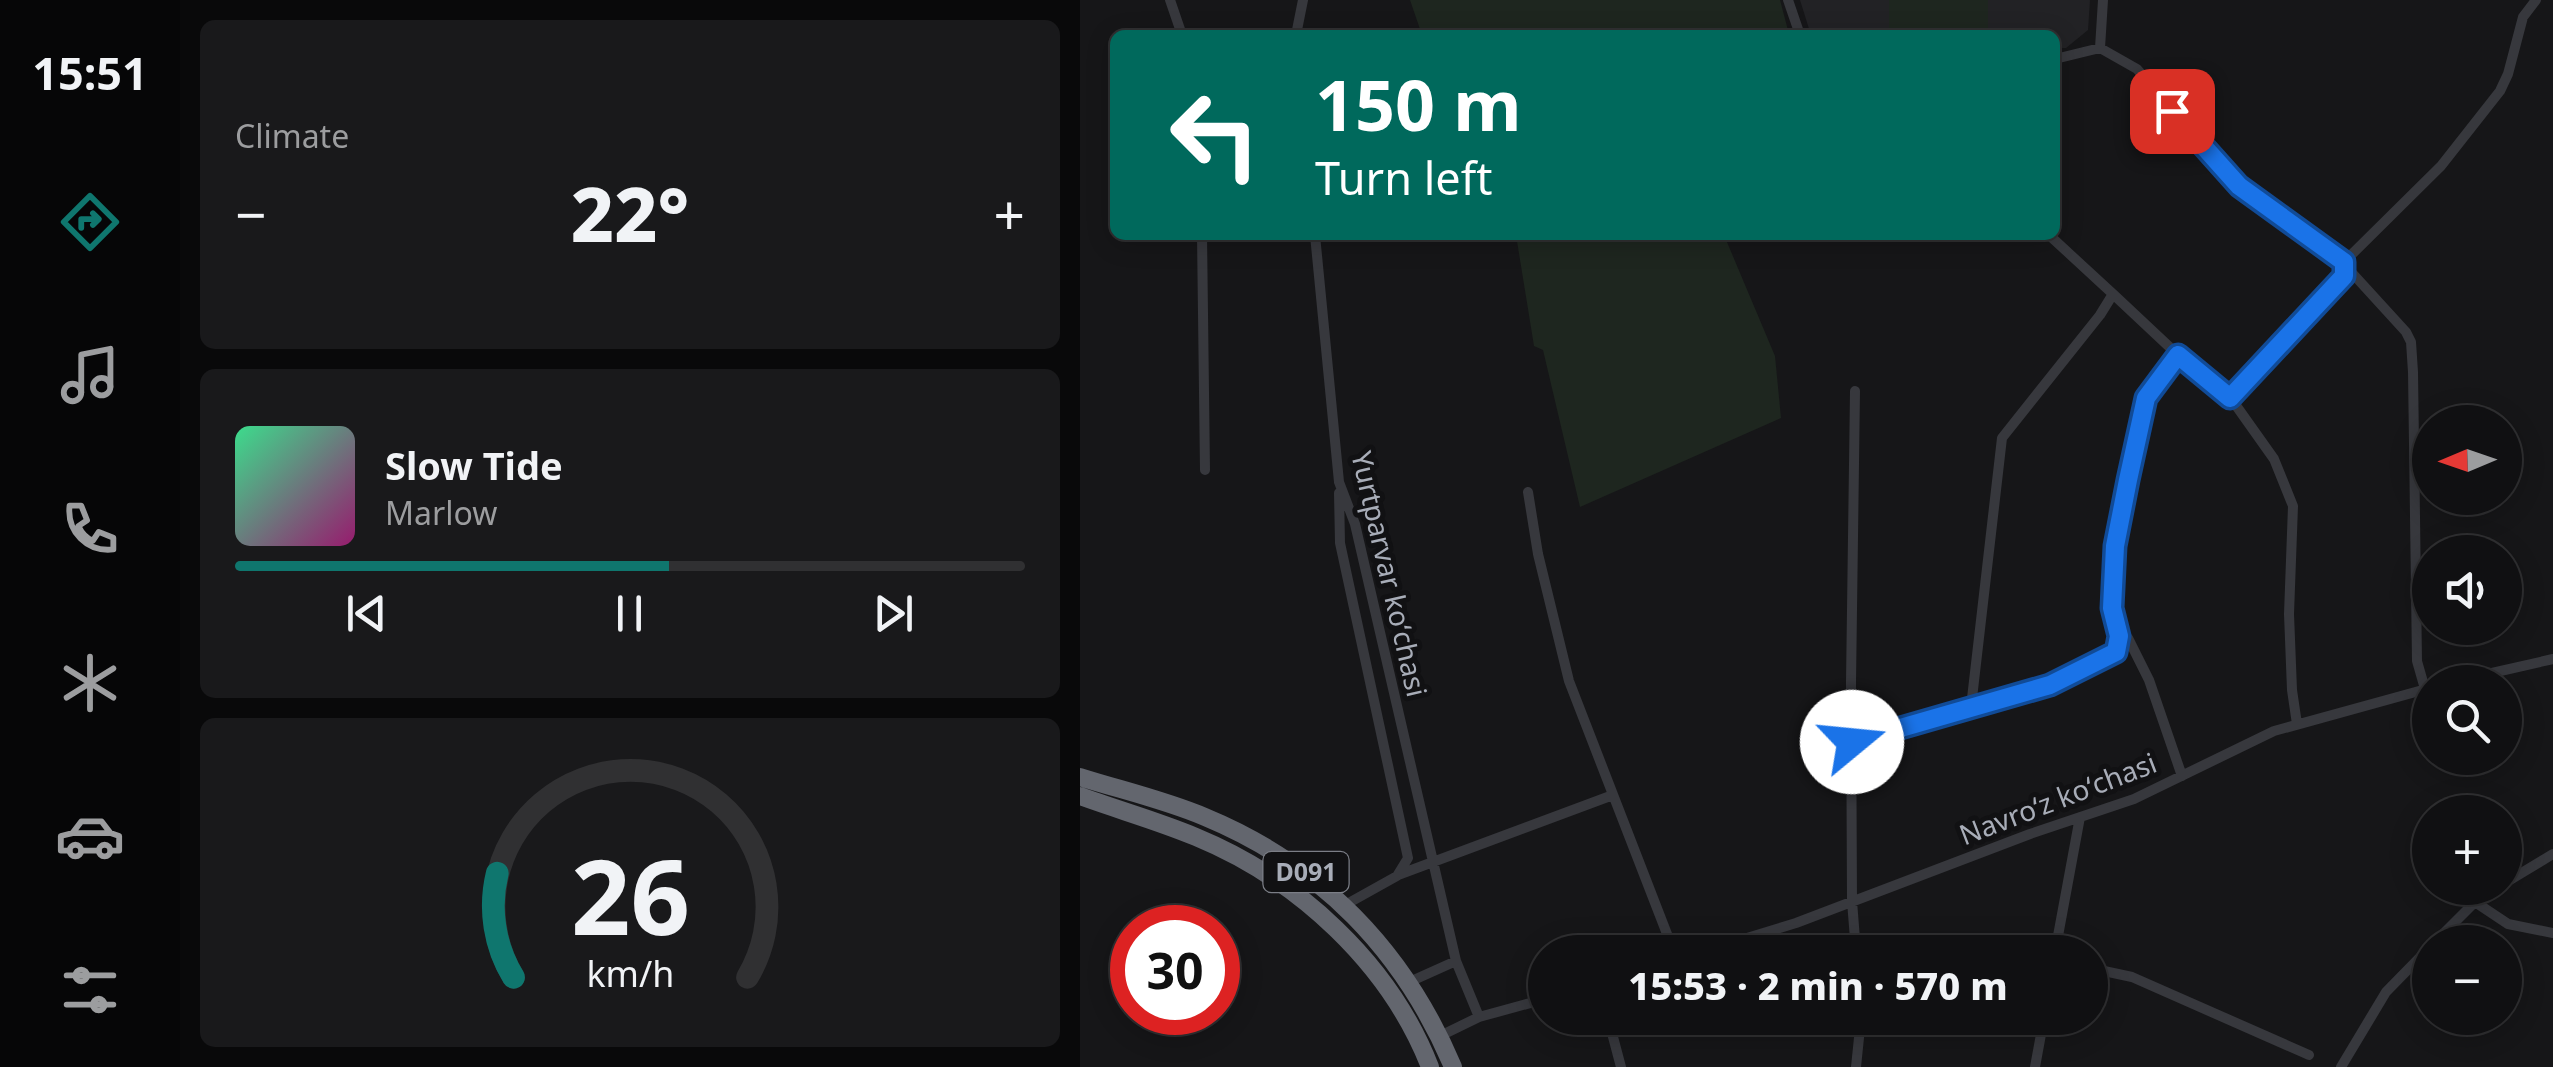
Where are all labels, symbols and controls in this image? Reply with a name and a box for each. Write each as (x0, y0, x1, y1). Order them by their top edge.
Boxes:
text: 15:51 (32, 42, 148, 103)
text: 150 m (1315, 56, 1522, 152)
pin (2130, 69, 2215, 154)
icon: left (1150, 70, 1280, 200)
icon: arrive (2145, 84, 2200, 139)
text: Climate (235, 114, 349, 157)
text: Turn left (1315, 147, 1492, 208)
text: 22° (571, 162, 689, 264)
text: − (235, 176, 266, 251)
text: + (994, 176, 1025, 251)
icon: directions (55, 187, 125, 257)
icon: music (55, 340, 125, 410)
north arrow (2412, 405, 2522, 515)
map controls (2412, 405, 2522, 1035)
text: Slow Tide (385, 439, 563, 491)
street label: Yurtparvar koʻchasi (1343, 447, 1437, 700)
text: Marlow (385, 491, 497, 534)
icon: phone (55, 494, 125, 564)
button: sound (2412, 535, 2522, 645)
icon: previous (339, 586, 394, 641)
icon: pause (602, 586, 657, 641)
icon: next (866, 586, 921, 641)
icon: climate (55, 648, 125, 718)
button: search (2412, 665, 2522, 775)
position arrow (1800, 690, 1904, 794)
street label: Navroʻz koʻchasi (1954, 743, 2162, 853)
button: + (2412, 795, 2522, 905)
icon: car (55, 801, 125, 871)
text: 26 (571, 824, 689, 965)
road number: D091 (1264, 852, 1348, 892)
speed limit sign: 30 (1110, 905, 1240, 1035)
button: − (2412, 925, 2522, 1035)
text: km/h (586, 949, 674, 997)
icon: filters (55, 955, 125, 1025)
text: 15:53 · 2 min · 570 m (1628, 959, 2008, 1011)

